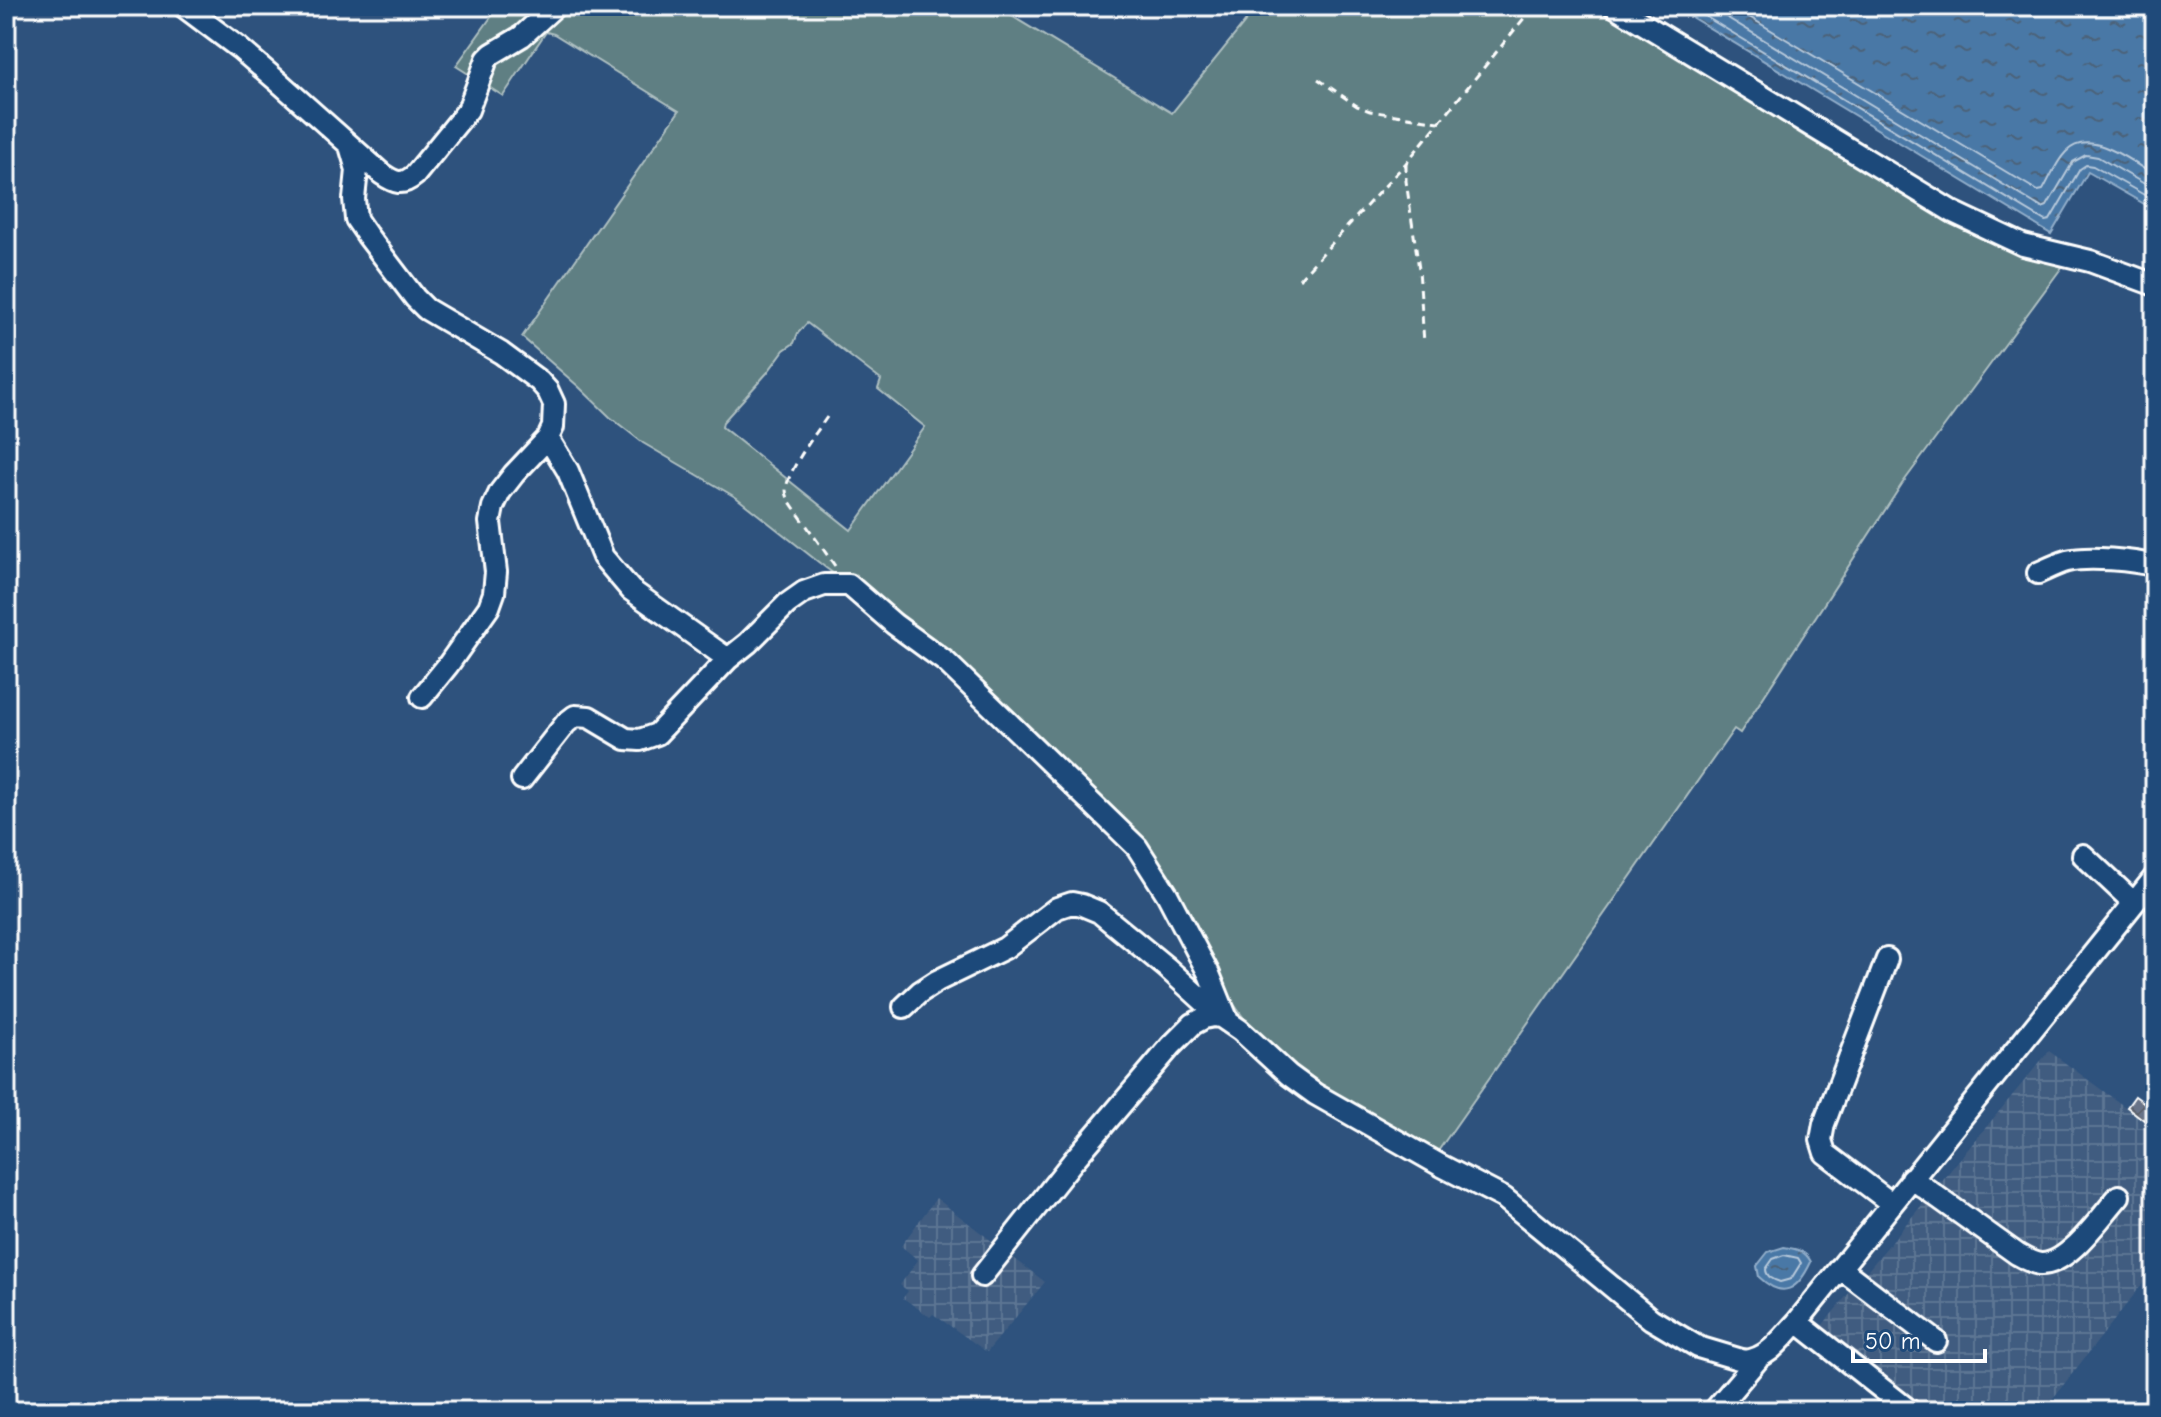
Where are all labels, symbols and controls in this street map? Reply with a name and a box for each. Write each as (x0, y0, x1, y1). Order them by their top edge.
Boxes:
scale bar (1853, 1313, 1985, 1363)
text: 50 m (1865, 1327, 1921, 1355)

